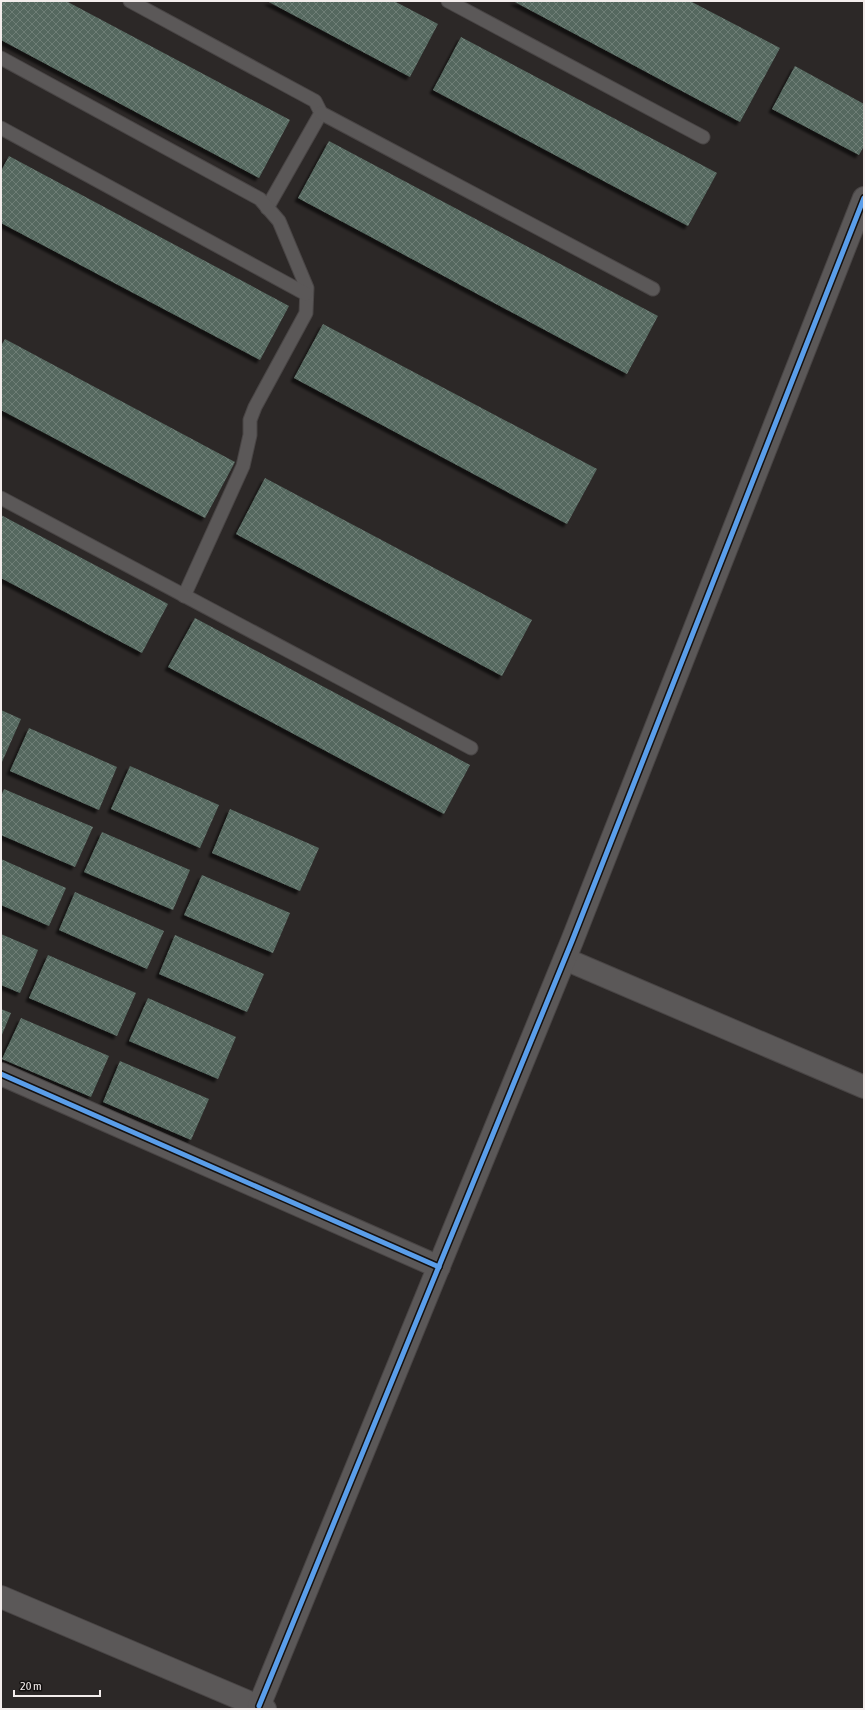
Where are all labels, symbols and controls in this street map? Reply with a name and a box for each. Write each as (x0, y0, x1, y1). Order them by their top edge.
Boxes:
scale bar (14, 1672, 100, 1698)
text: 20 m (20, 1679, 42, 1693)

